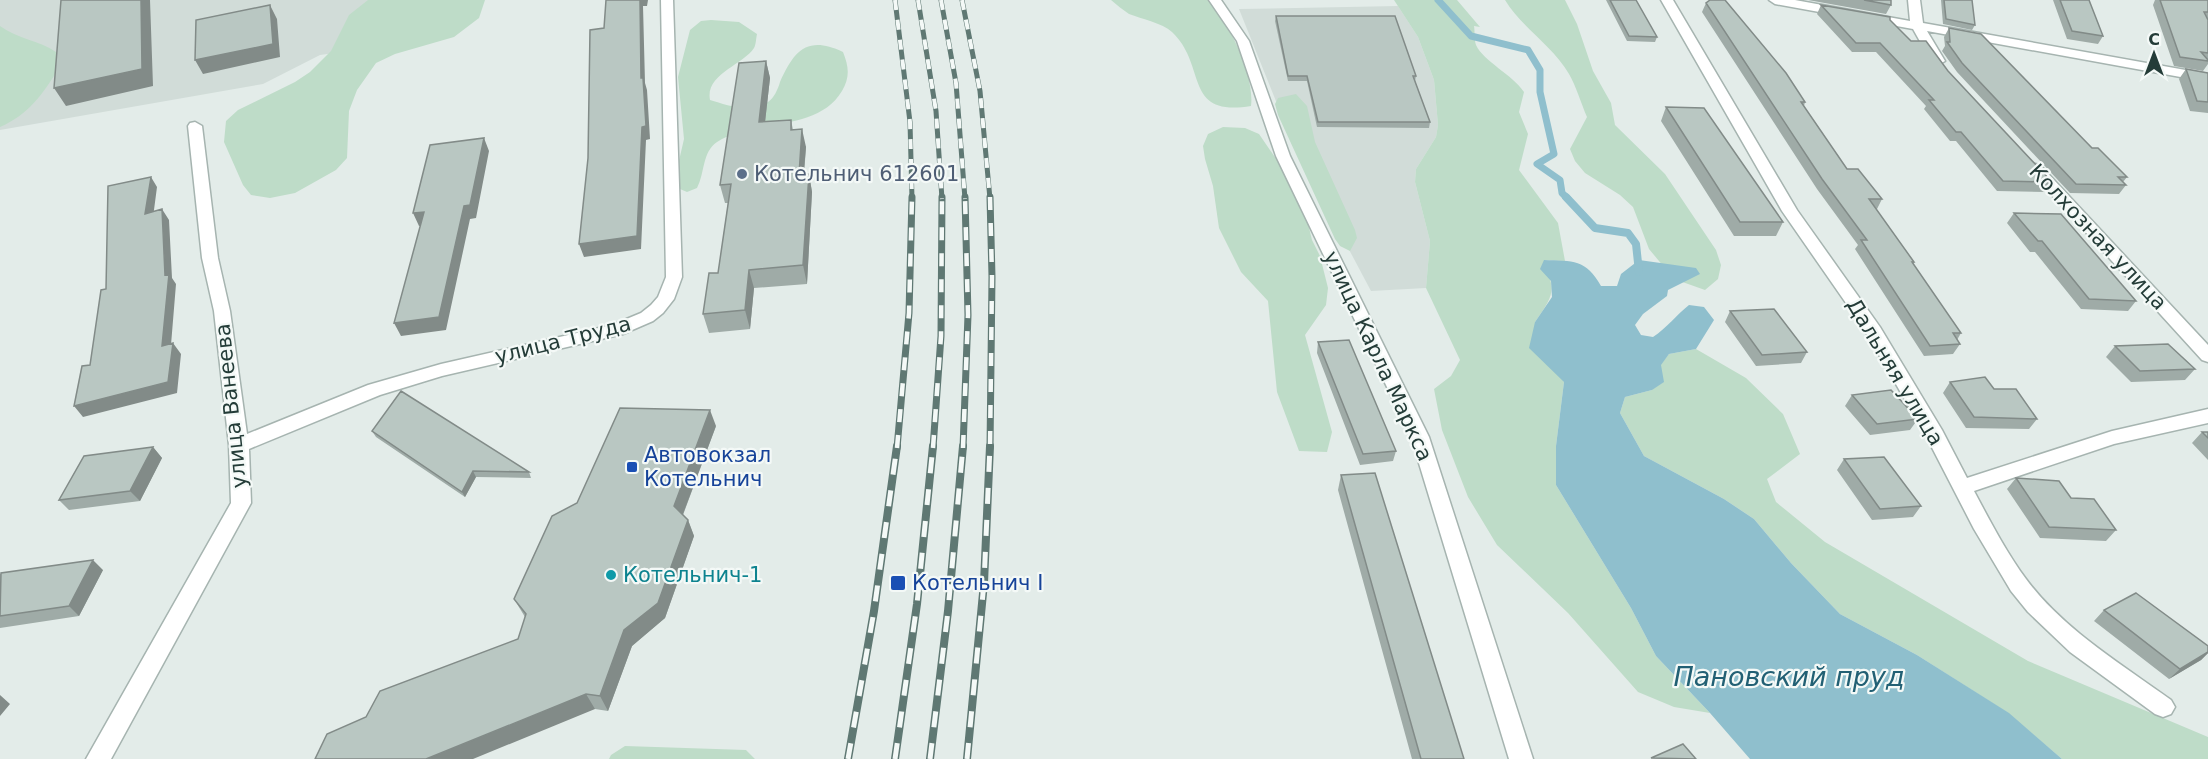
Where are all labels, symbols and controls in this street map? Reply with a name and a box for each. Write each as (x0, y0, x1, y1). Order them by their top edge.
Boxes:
north arrow (2124, 24, 2184, 84)
text: С (2148, 30, 2160, 49)
street label: Колхозная улица (2024, 159, 2172, 315)
place label: Котельнич 612601 (754, 162, 959, 186)
marker: Котельнич 612601 (735, 167, 749, 181)
street label: улица Карла Маркса (1319, 247, 1437, 465)
street label: Дальняя улица (1842, 294, 1948, 450)
street label: улица Труда (493, 312, 633, 368)
street label: улица Ванеева (210, 322, 252, 490)
place label: Автовокзал Котельнич (644, 443, 771, 491)
marker: Автовокзал Котельнич (625, 460, 639, 474)
place label: Котельнич-1 (623, 563, 762, 587)
marker: Котельнич-1 (604, 568, 618, 582)
place label: Котельнич I (912, 571, 1043, 595)
marker: Котельнич I (889, 574, 907, 592)
water label: Пановский пруд (1673, 661, 1905, 692)

